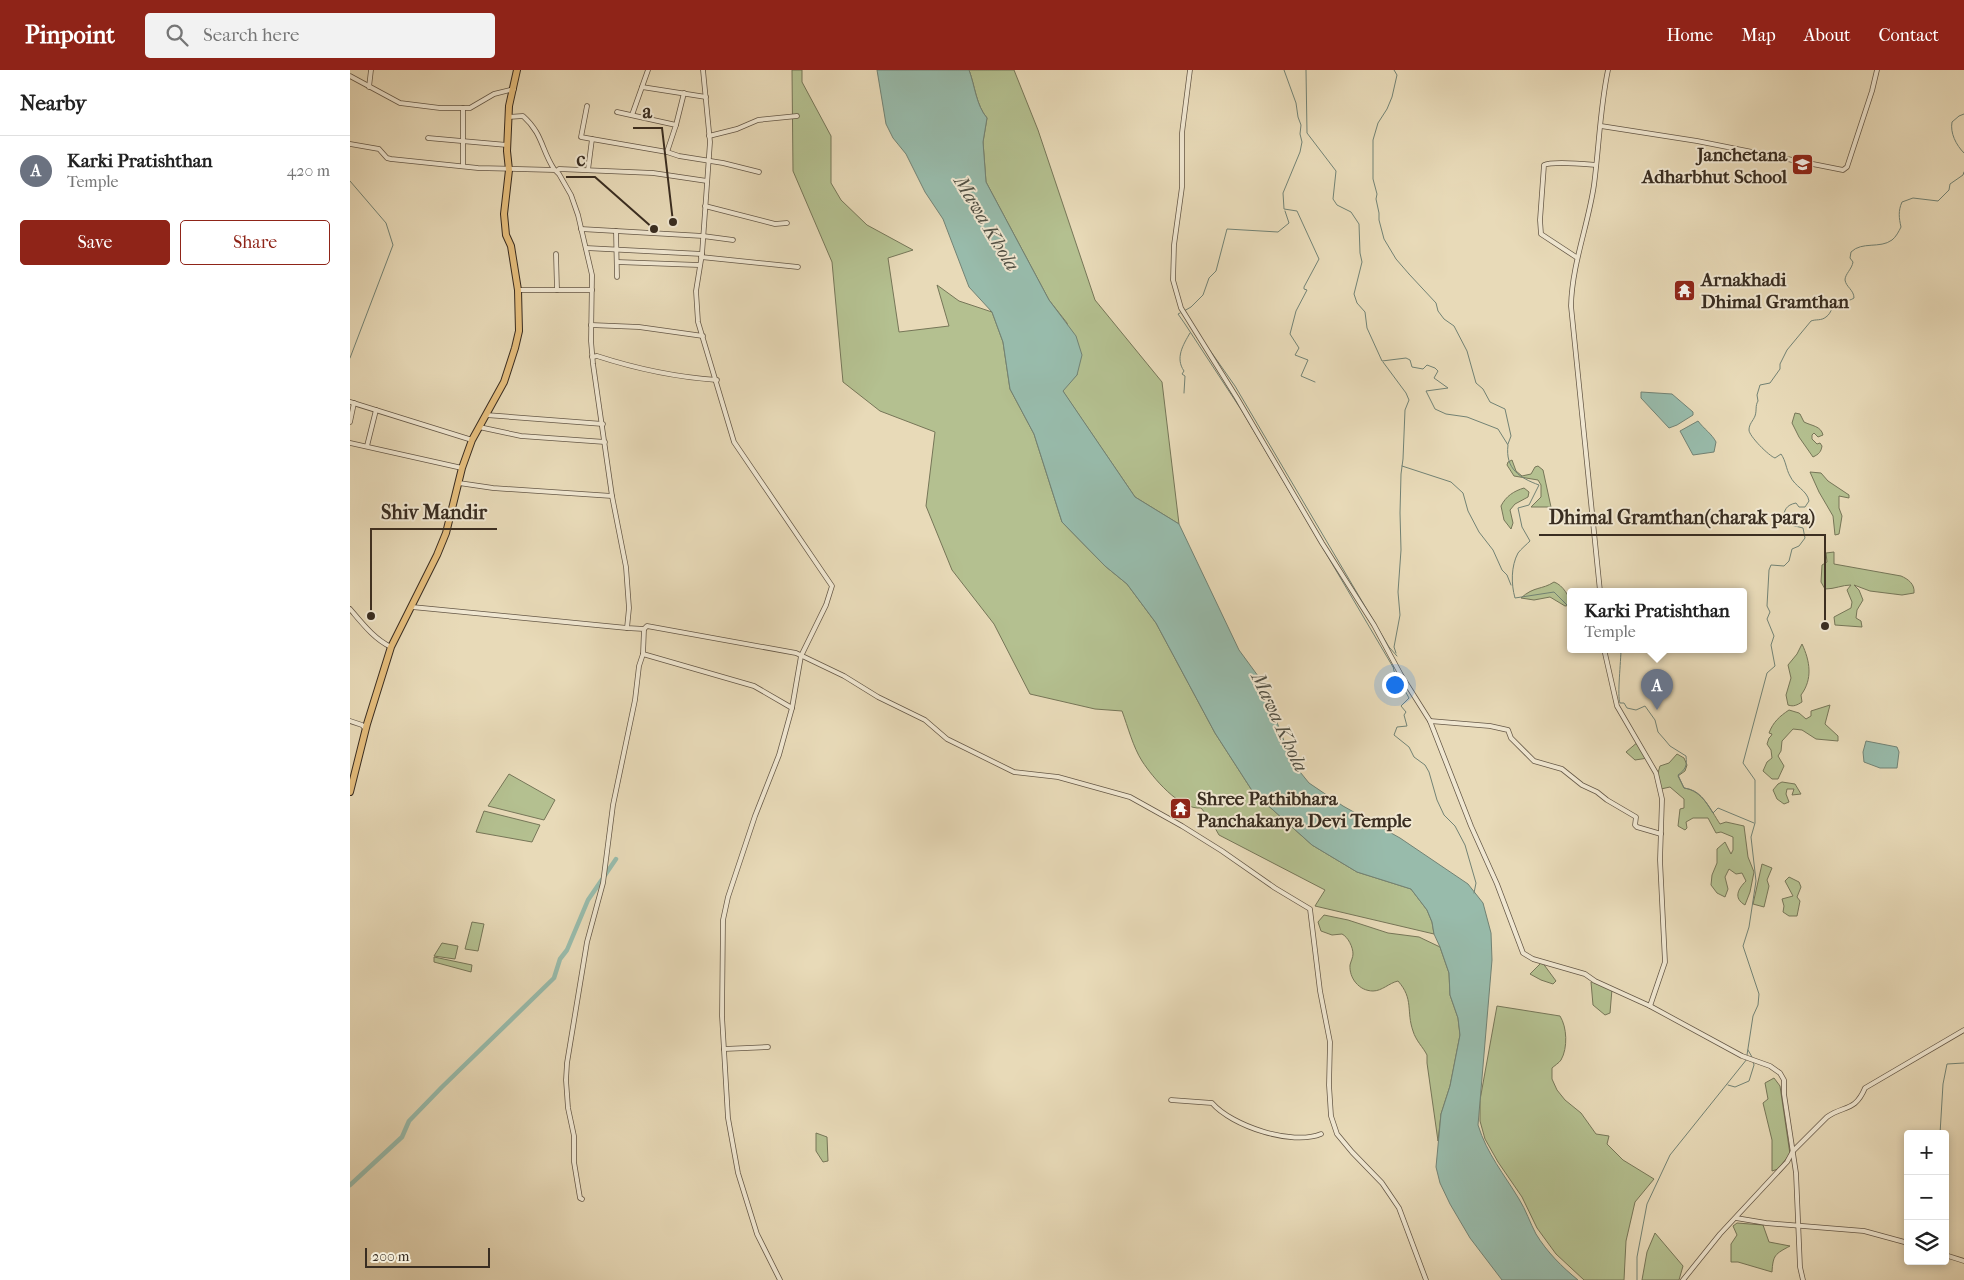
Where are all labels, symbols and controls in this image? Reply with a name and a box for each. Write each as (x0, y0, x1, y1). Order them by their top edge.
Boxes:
search box (145, 13, 495, 58)
text: Pinpoint (25, 21, 115, 49)
icon: search (163, 21, 191, 49)
text: Search here (203, 24, 299, 46)
text: Home (1666, 25, 1713, 46)
text: Map (1741, 25, 1776, 46)
text: About (1804, 25, 1850, 46)
text: Contact (1878, 25, 1939, 46)
text: Nearby (20, 91, 86, 115)
callout: a (633, 93, 662, 128)
text: a (642, 100, 652, 123)
callout: c (566, 142, 595, 177)
place label: Janchetana Adharbhut School (1641, 144, 1788, 188)
text: c (577, 148, 586, 171)
text: Karki Pratishthan (67, 150, 213, 172)
school or university icon: Janchetana Adharbhut School (1791, 153, 1815, 177)
text: A (31, 161, 41, 180)
text: 420 m (287, 161, 330, 180)
water label: Mawa Khola (948, 170, 1024, 275)
text: Temple (67, 172, 118, 191)
button: Save (20, 220, 170, 265)
button: Share (180, 220, 330, 265)
place label: Arnakhadi Dhimal Gramthan (1700, 269, 1850, 313)
temple icon: Arnakhadi Dhimal Gramthan (1673, 278, 1697, 302)
callout: Shiv Mandir (371, 494, 497, 529)
callout: Dhimal Gramthan(charak para) (1539, 500, 1825, 535)
text: Shiv Mandir (381, 501, 487, 524)
text: Dhimal Gramthan(charak para) (1549, 506, 1815, 529)
popup (1567, 588, 1747, 653)
text: Karki Pratishthan (1584, 600, 1730, 622)
text: Temple (1584, 622, 1636, 641)
water label: Mawa Khola (1246, 667, 1313, 776)
pin: A (1641, 669, 1673, 710)
your location (1382, 672, 1408, 698)
place label: Shree Pathibhara Panchakanya Devi Temple (1197, 788, 1412, 832)
temple icon: Shree Pathibhara Panchakanya Devi Temple (1169, 797, 1193, 821)
map controls (1904, 1130, 1949, 1265)
button: + (1904, 1130, 1949, 1175)
button: − (1904, 1175, 1949, 1220)
button: layers (1904, 1220, 1949, 1265)
scale bar (365, 1245, 490, 1268)
text: 200 m (372, 1248, 409, 1265)

